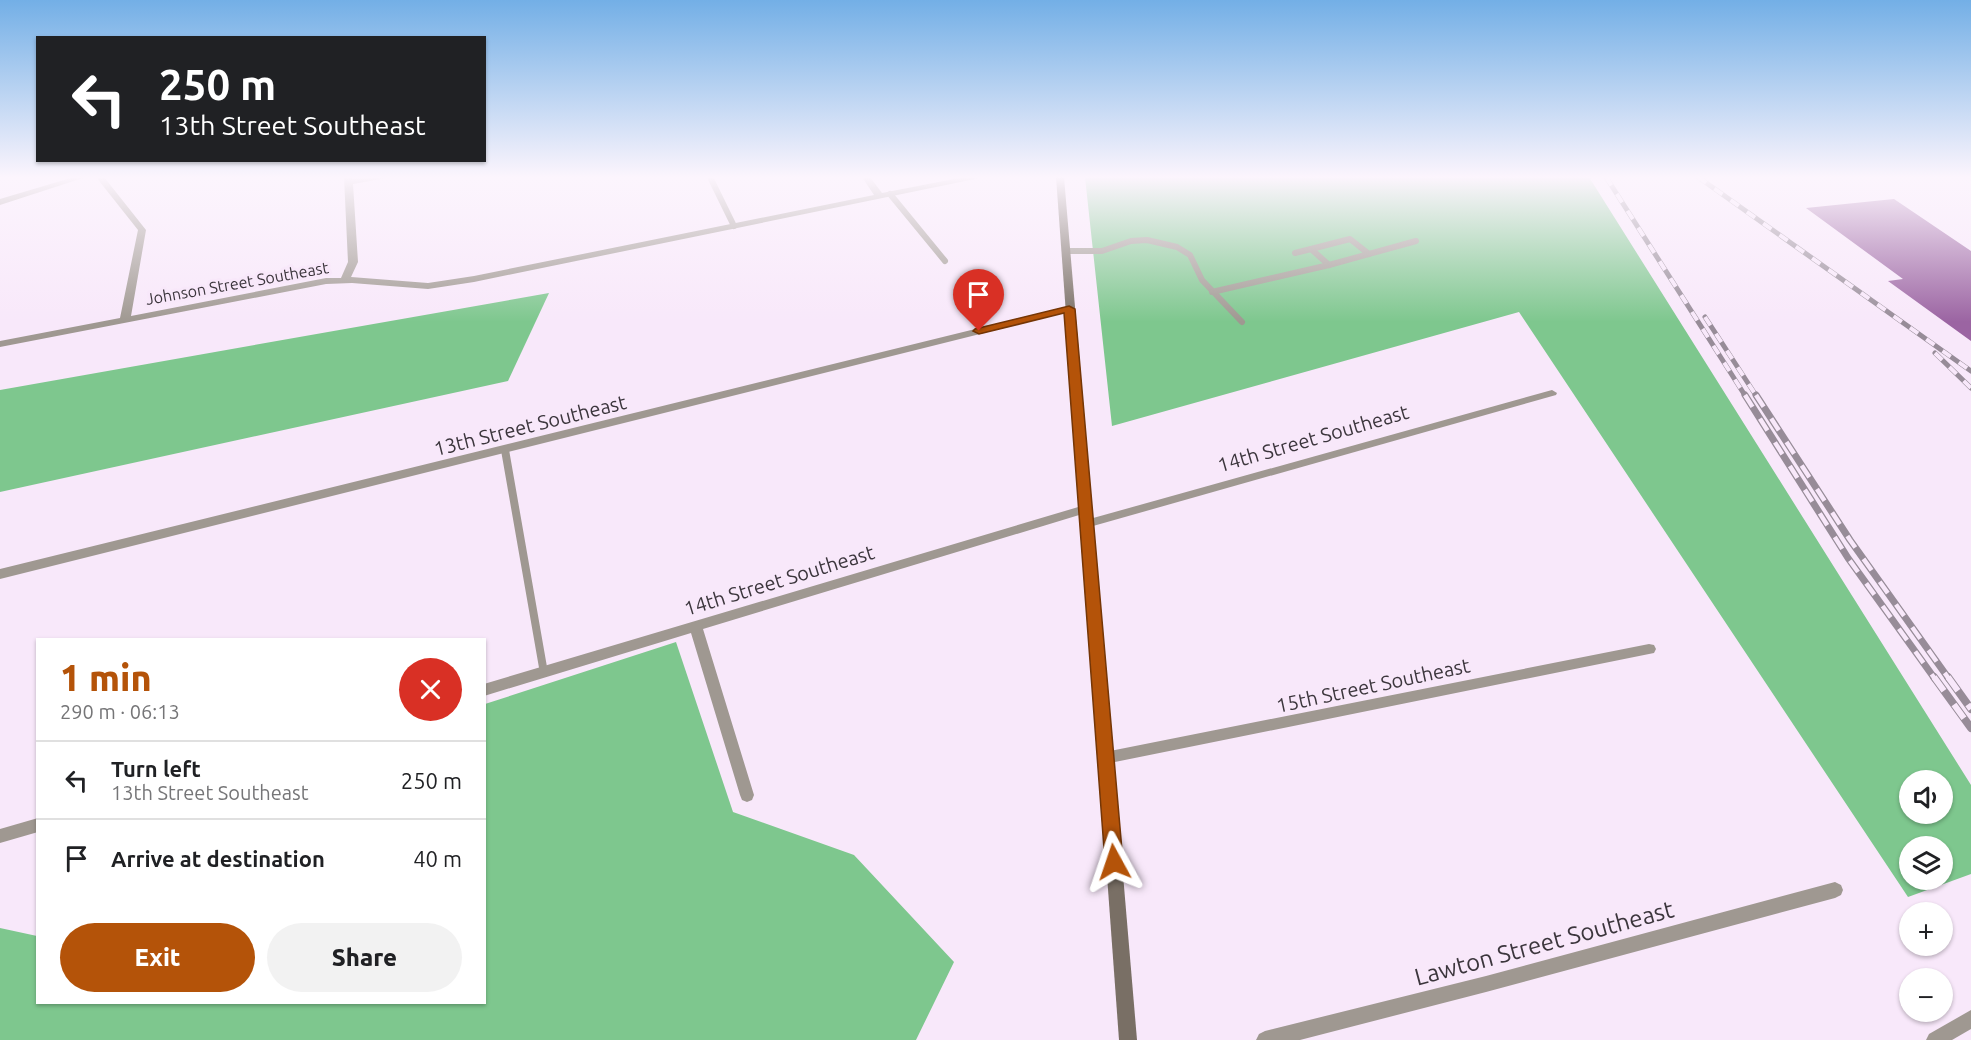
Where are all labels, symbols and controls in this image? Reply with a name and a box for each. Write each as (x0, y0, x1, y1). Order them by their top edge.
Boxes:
icon: left (60, 60, 138, 138)
text: 250 m (159, 61, 276, 108)
text: 13th Street Southeast (159, 110, 426, 140)
street label: Johnson Street Southeast (144, 258, 331, 308)
pin (953, 269, 1004, 331)
icon: arrive (962, 278, 995, 311)
street label: 13th Street Southeast (431, 390, 629, 460)
street label: 14th Street Southeast (1215, 400, 1411, 476)
street label: 14th Street Southeast (681, 540, 877, 620)
street label: 15th Street Southeast (1274, 653, 1472, 717)
text: 1 min (60, 657, 152, 698)
button: close (399, 658, 462, 721)
text: 290 m · 06:13 (60, 700, 180, 723)
text: Turn left (111, 756, 201, 781)
icon: left (60, 764, 93, 797)
text: 250 m (401, 768, 462, 793)
map controls (1899, 770, 1953, 1022)
button: sound (1899, 770, 1953, 824)
text: 13th Street Southeast (111, 781, 309, 804)
position arrow (1082, 830, 1146, 894)
button: layers (1899, 836, 1953, 890)
icon: arrive (60, 842, 93, 875)
text: Arrive at destination (111, 846, 325, 871)
text: 40 m (413, 846, 462, 871)
street label: Lawton Street Southeast (1411, 895, 1677, 991)
button: + (1899, 902, 1953, 956)
button: Exit (60, 923, 255, 992)
button: Share (267, 923, 462, 992)
button: − (1899, 968, 1953, 1022)

